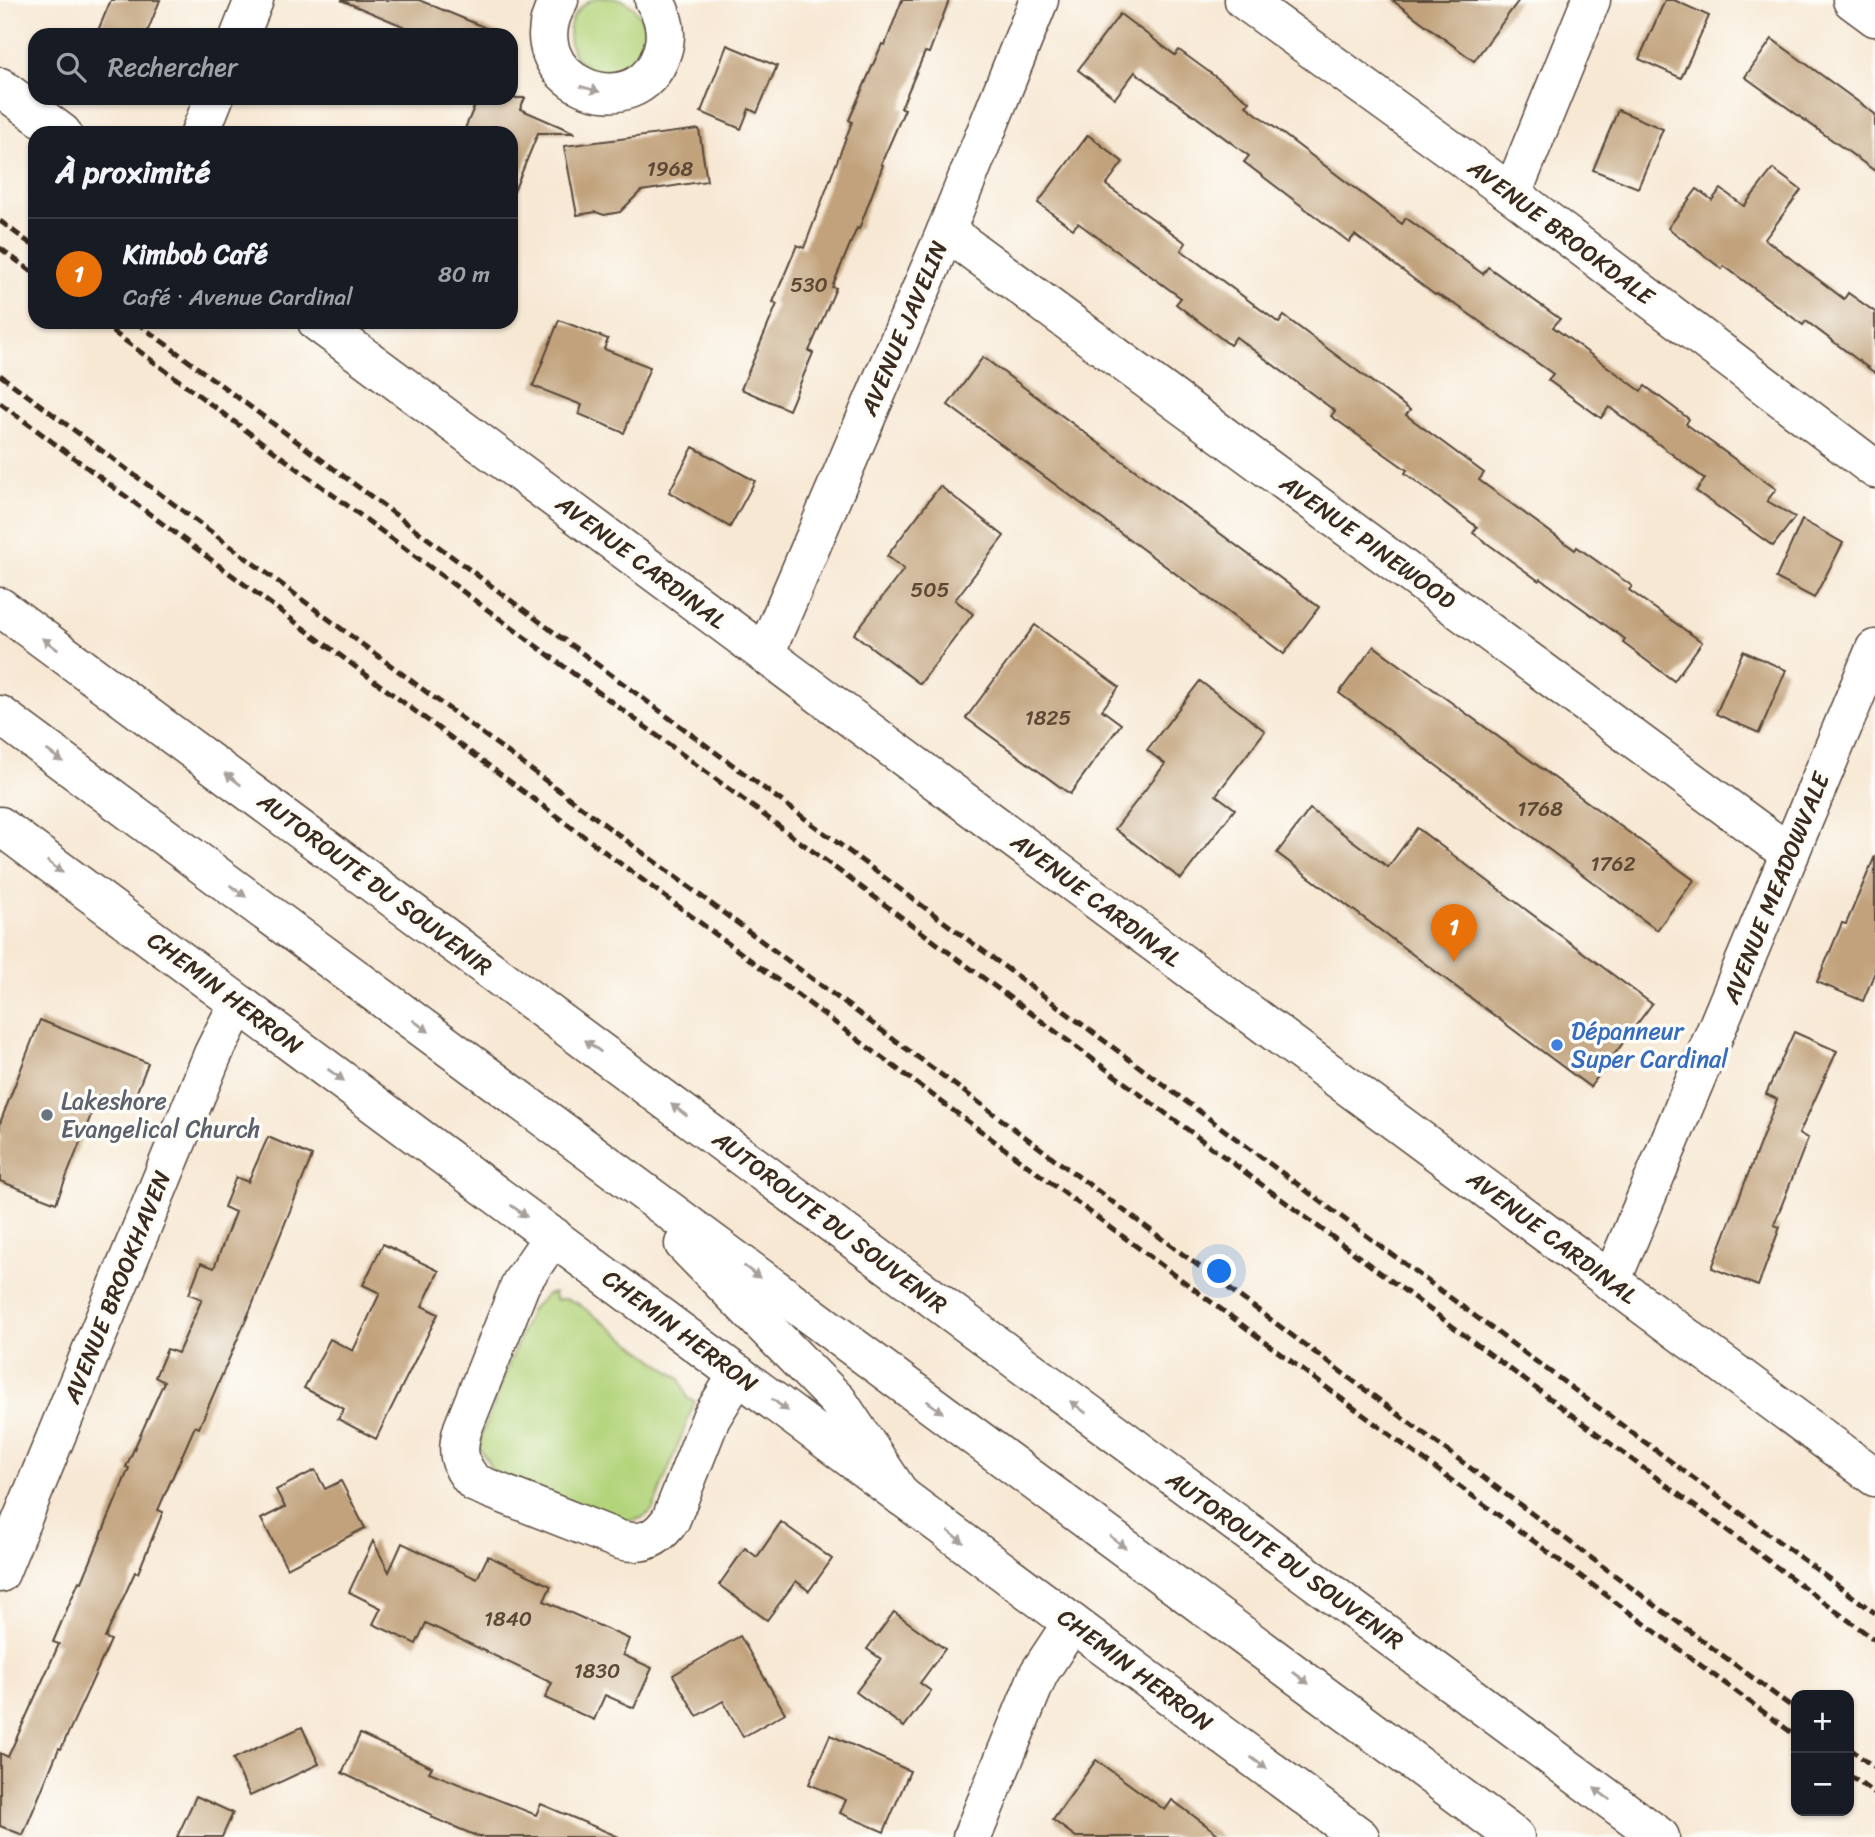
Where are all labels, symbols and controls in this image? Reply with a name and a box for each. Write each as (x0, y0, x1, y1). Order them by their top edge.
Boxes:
search box (28, 28, 518, 105)
text: Rechercher (108, 44, 238, 90)
icon: search (52, 48, 90, 86)
one-way arrow (580, 84, 602, 95)
text: À proximité (56, 145, 210, 199)
street label: AVENUE BROOKDALE (1458, 147, 1665, 318)
house number: 1968 (647, 150, 694, 188)
text: Kimbob Café (123, 231, 268, 277)
street label: AVENUE JAVELIN (848, 234, 960, 423)
text: 1 (74, 254, 84, 295)
text: 80 m (438, 254, 490, 295)
house number: 530 (790, 266, 828, 304)
text: Café · Avenue Cardinal (123, 277, 353, 318)
street label: AVENUE PINEWOOD (1270, 463, 1465, 621)
street label: AVENUE CARDINAL (546, 483, 735, 640)
house number: 505 (911, 571, 950, 609)
one-way arrow (41, 637, 59, 651)
house number: 1825 (1025, 699, 1071, 737)
one-way arrow (46, 748, 64, 762)
street label: AVENUE MEADOWVALE (1710, 764, 1842, 1011)
one-way arrow (224, 773, 242, 787)
street label: AUTOROUTE DU SOUVENIR (247, 781, 502, 987)
house number: 1768 (1517, 790, 1563, 828)
street label: AVENUE CARDINAL (1001, 821, 1190, 978)
house number: 1762 (1590, 845, 1636, 883)
one-way arrow (46, 859, 64, 873)
one-way arrow (229, 884, 247, 898)
pin: 1 (1431, 904, 1477, 962)
street label: CHEMIN HERRON (138, 920, 312, 1066)
place label: Dépanneur Super Cardinal (1571, 1010, 1729, 1080)
one-way arrow (412, 1019, 430, 1033)
marker: Dépanneur Super Cardinal (1549, 1037, 1565, 1053)
one-way arrow (584, 1040, 602, 1054)
one-way arrow (327, 1068, 345, 1082)
place label: Lakeshore Evangelical Church (61, 1080, 260, 1150)
one-way arrow (670, 1104, 688, 1118)
marker: Lakeshore Evangelical Church (39, 1107, 55, 1123)
street label: AUTOROUTE DU SOUVENIR (702, 1119, 957, 1325)
street label: AVENUE CARDINAL (1457, 1158, 1646, 1315)
street label: AVENUE BROOKHAVEN (51, 1164, 183, 1411)
one-way arrow (510, 1203, 528, 1217)
your location (1202, 1254, 1236, 1288)
street label: CHEMIN HERRON (593, 1258, 767, 1404)
one-way arrow (743, 1264, 761, 1278)
one-way arrow (770, 1398, 788, 1413)
one-way arrow (926, 1400, 944, 1414)
one-way arrow (1069, 1400, 1087, 1414)
street label: AUTOROUTE DU SOUVENIR (1156, 1458, 1413, 1661)
one-way arrow (947, 1530, 965, 1545)
one-way arrow (1109, 1535, 1127, 1549)
street label: CHEMIN HERRON (1048, 1597, 1222, 1743)
house number: 1840 (484, 1600, 532, 1638)
house number: 1830 (574, 1652, 620, 1690)
one-way arrow (1291, 1671, 1310, 1685)
map controls (1791, 1690, 1854, 1816)
button: + (1791, 1690, 1854, 1753)
button: − (1791, 1753, 1854, 1816)
one-way arrow (1250, 1755, 1268, 1769)
one-way arrow (1593, 1787, 1611, 1801)

